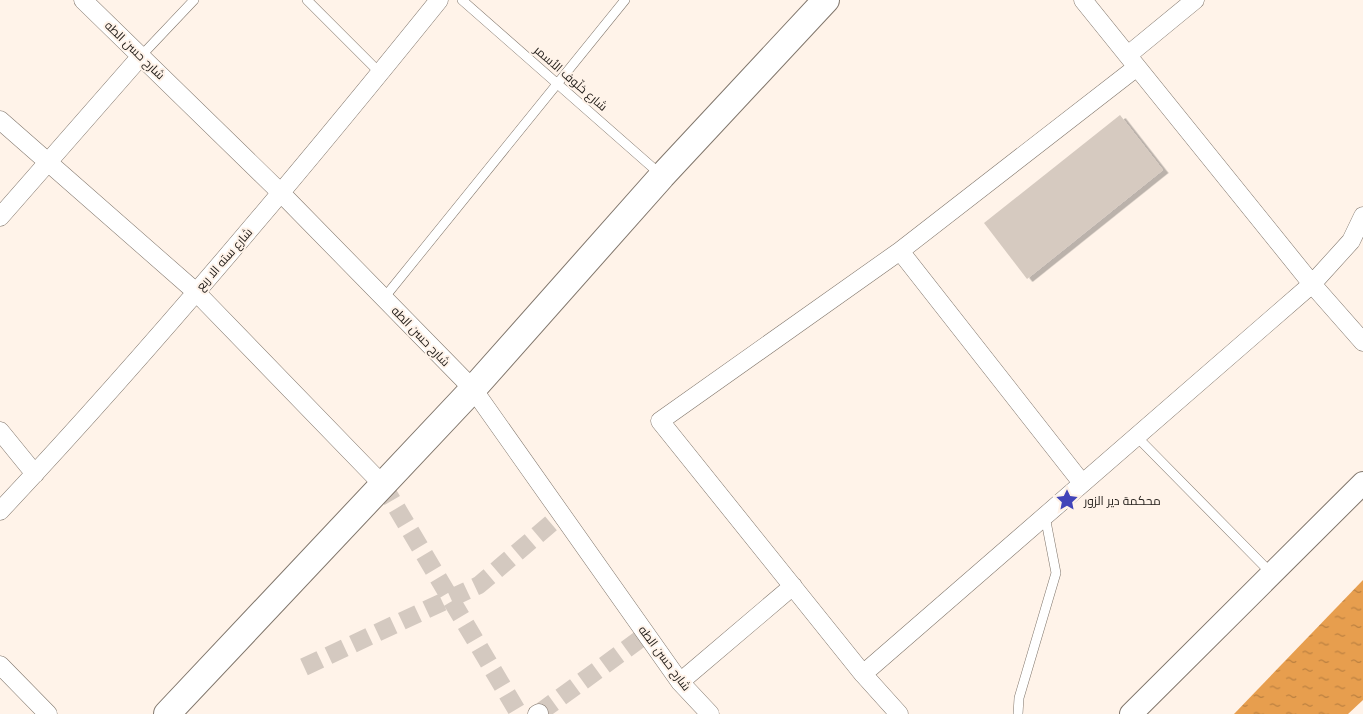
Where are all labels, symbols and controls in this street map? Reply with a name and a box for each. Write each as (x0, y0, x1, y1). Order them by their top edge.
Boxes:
street label: شارح حسن الطه (101, 17, 169, 83)
street label: شارع خلّوف الأسمر (530, 41, 611, 115)
street label: شارع سته الا ربع (192, 224, 256, 294)
street label: شارح حسن الطه (388, 302, 454, 370)
place icon: محكمة دير الزور (1054, 487, 1080, 513)
place label: محكمة دير الزور (1083, 492, 1161, 509)
street label: شارح حسن الطه (635, 622, 695, 694)

